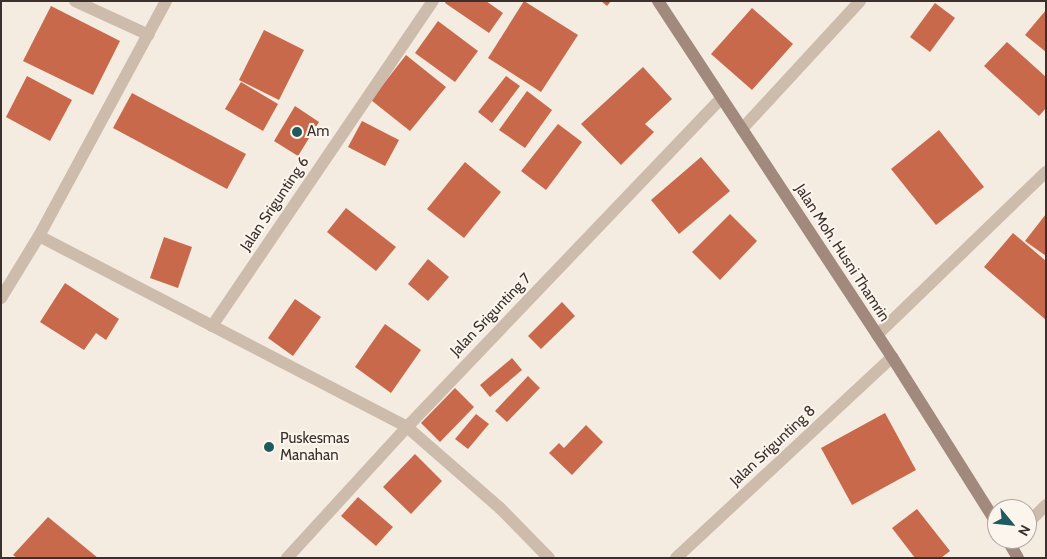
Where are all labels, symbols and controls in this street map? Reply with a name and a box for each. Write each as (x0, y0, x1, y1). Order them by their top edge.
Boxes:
place label: Am (307, 123, 329, 141)
marker: Am (291, 126, 303, 138)
street label: Jalan Srigunting 6 (237, 154, 313, 254)
street label: Jalan Moh. Husni Thamrin (791, 181, 893, 325)
street label: Jalan Srigunting 7 (447, 270, 535, 360)
street label: Jalan Srigunting 8 (727, 402, 819, 490)
place label: Puskesmas Manahan (280, 429, 349, 464)
marker: Puskesmas Manahan (262, 440, 276, 454)
north arrow (987, 499, 1037, 549)
text: N (1014, 522, 1035, 539)

